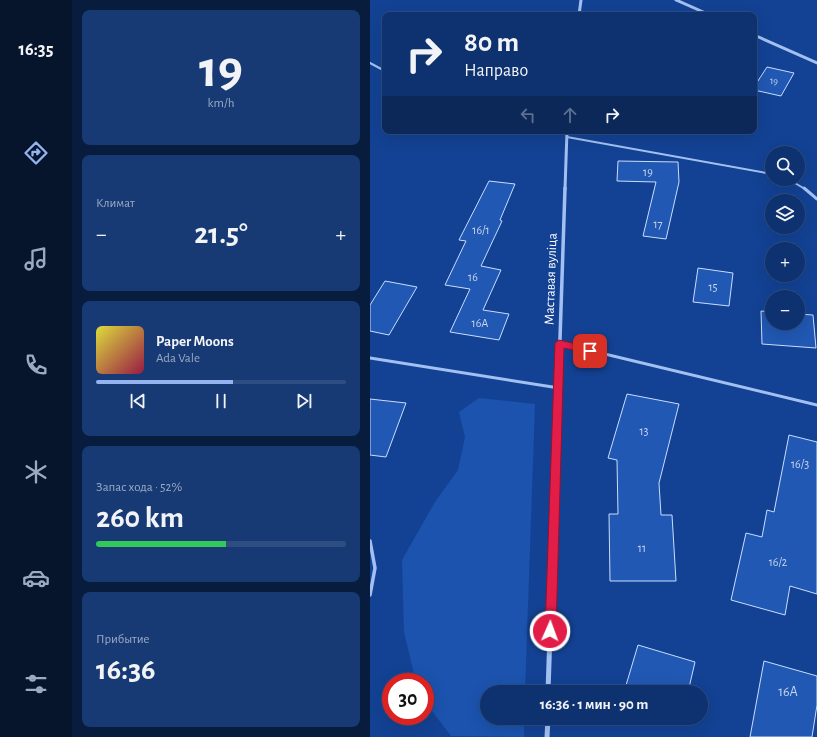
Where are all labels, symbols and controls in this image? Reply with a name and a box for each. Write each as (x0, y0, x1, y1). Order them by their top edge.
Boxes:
icon: right (398, 28, 450, 80)
text: 80 m (464, 29, 519, 57)
text: 16:35 (19, 41, 53, 59)
text: 19 (199, 44, 243, 96)
text: Направо (464, 62, 528, 80)
house number: 19 (770, 76, 778, 86)
text: km/h (208, 97, 234, 110)
icon: left (517, 104, 539, 126)
icon: ahead (559, 104, 581, 126)
icon: right (601, 104, 623, 126)
icon: directions (22, 139, 50, 167)
map controls (765, 146, 805, 330)
button: search (765, 146, 805, 186)
house number: 19 (643, 166, 653, 178)
button: layers (765, 194, 805, 234)
text: Климат (96, 197, 135, 210)
house number: 17 (653, 218, 663, 230)
text: 21.5° (194, 219, 248, 249)
text: − (96, 223, 107, 245)
text: + (335, 223, 346, 245)
house number: 16/1 (472, 224, 490, 236)
street label: Маставая вуліца (542, 232, 560, 325)
button: + (765, 242, 805, 282)
icon: music (22, 245, 50, 273)
house number: 16 (468, 271, 478, 283)
house number: 15 (708, 281, 718, 293)
button: − (765, 290, 805, 330)
house number: 16А (472, 317, 488, 329)
text: Paper Moons (156, 334, 234, 349)
pin (573, 334, 607, 368)
icon: arrive (579, 340, 601, 362)
icon: phone (22, 351, 50, 379)
text: Ada Vale (156, 352, 200, 365)
icon: previous (127, 390, 149, 412)
icon: pause (210, 390, 232, 412)
icon: next (293, 390, 315, 412)
house number: 13 (639, 425, 649, 437)
icon: climate (22, 458, 50, 486)
house number: 16/3 (791, 458, 809, 470)
text: Запас хода · 52% (96, 481, 182, 494)
text: 260 km (96, 503, 184, 533)
house number: 11 (638, 542, 646, 554)
house number: 16/2 (769, 556, 788, 568)
icon: car (22, 564, 50, 592)
position arrow (529, 610, 571, 652)
text: Прибытие (96, 633, 150, 646)
text: 16:36 (96, 655, 156, 685)
icon: filters (22, 670, 50, 698)
speed limit sign: 30 (382, 673, 434, 725)
house number: 16А (778, 685, 798, 699)
text: 16:36 · 1 мин · 90 m (540, 697, 648, 712)

